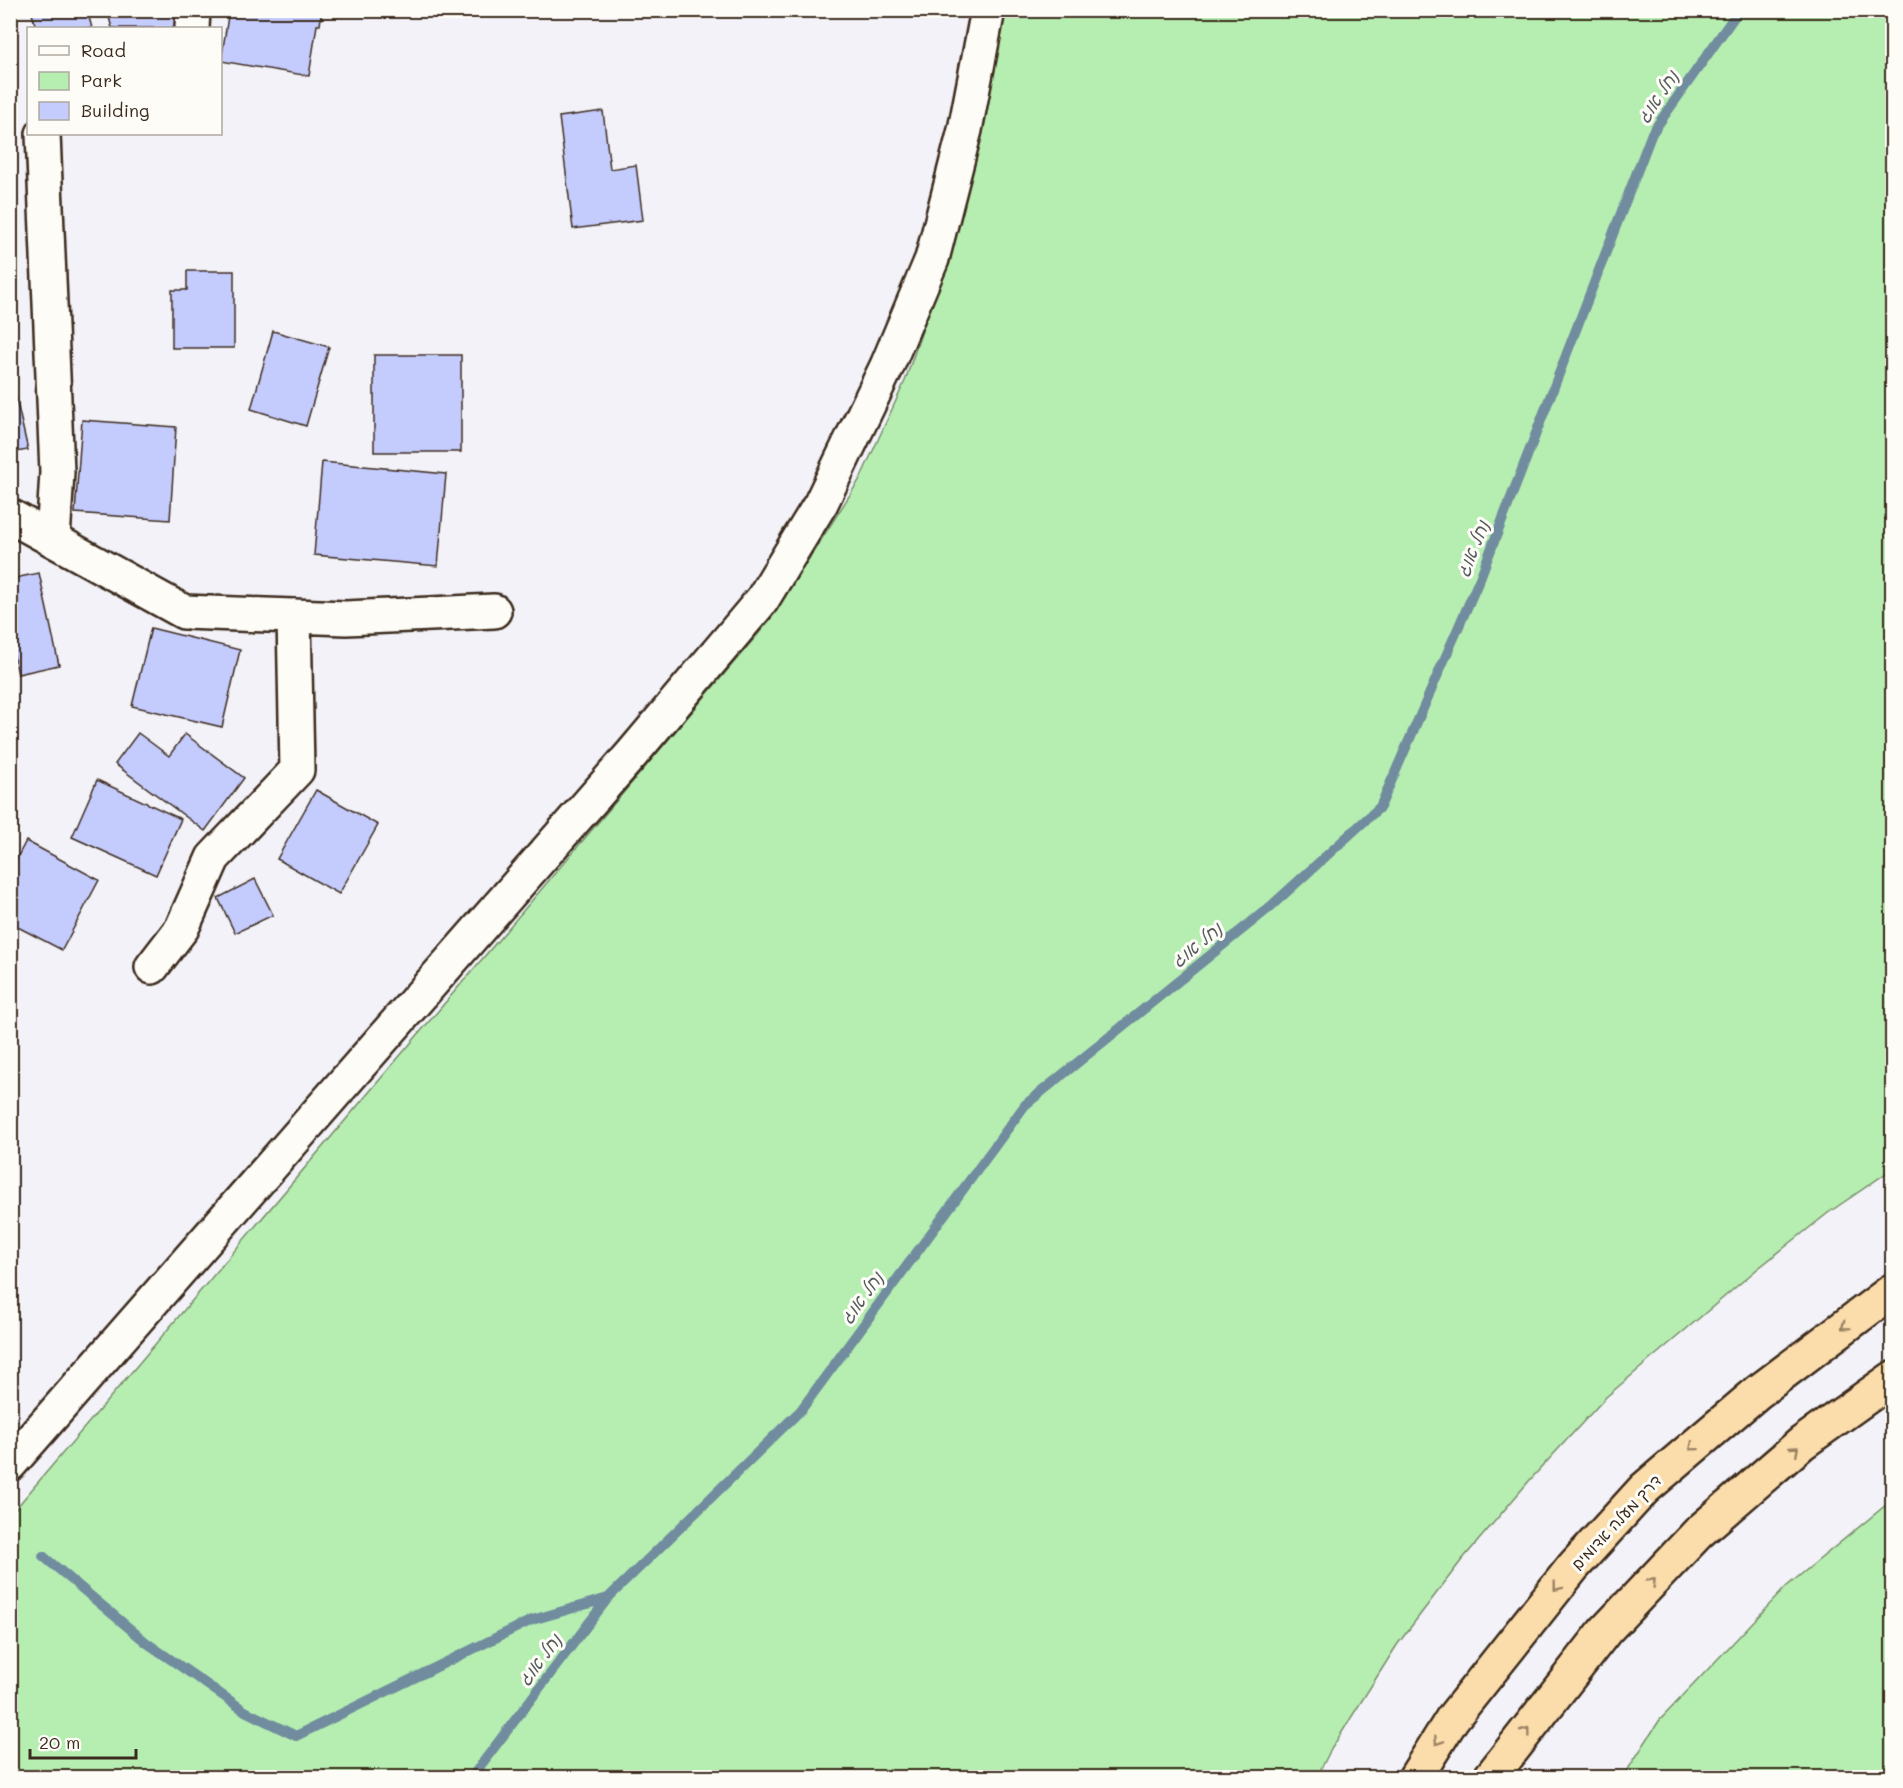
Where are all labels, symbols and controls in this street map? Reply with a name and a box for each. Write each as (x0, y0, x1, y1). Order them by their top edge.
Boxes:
legend (27, 27, 222, 135)
text: Road (81, 38, 126, 62)
water label: נחל אוג (1631, 64, 1684, 127)
text: Park (81, 68, 122, 92)
text: Building (81, 98, 149, 122)
water label: נחל אוג (1450, 515, 1495, 580)
water label: נחל אוג (1166, 915, 1228, 972)
water label: נחל אוג (834, 1265, 889, 1328)
one-way arrow (1841, 1318, 1852, 1329)
one-way arrow (1689, 1440, 1700, 1451)
one-way arrow (1788, 1446, 1799, 1457)
street label: דרך מעלה אדומים (1566, 1470, 1665, 1574)
one-way arrow (1644, 1579, 1655, 1590)
one-way arrow (1554, 1580, 1565, 1591)
water label: נחל אוג (512, 1627, 567, 1690)
scale bar (30, 1722, 136, 1760)
one-way arrow (1519, 1727, 1530, 1738)
text: 20 m (39, 1730, 80, 1754)
one-way arrow (1434, 1735, 1446, 1745)

